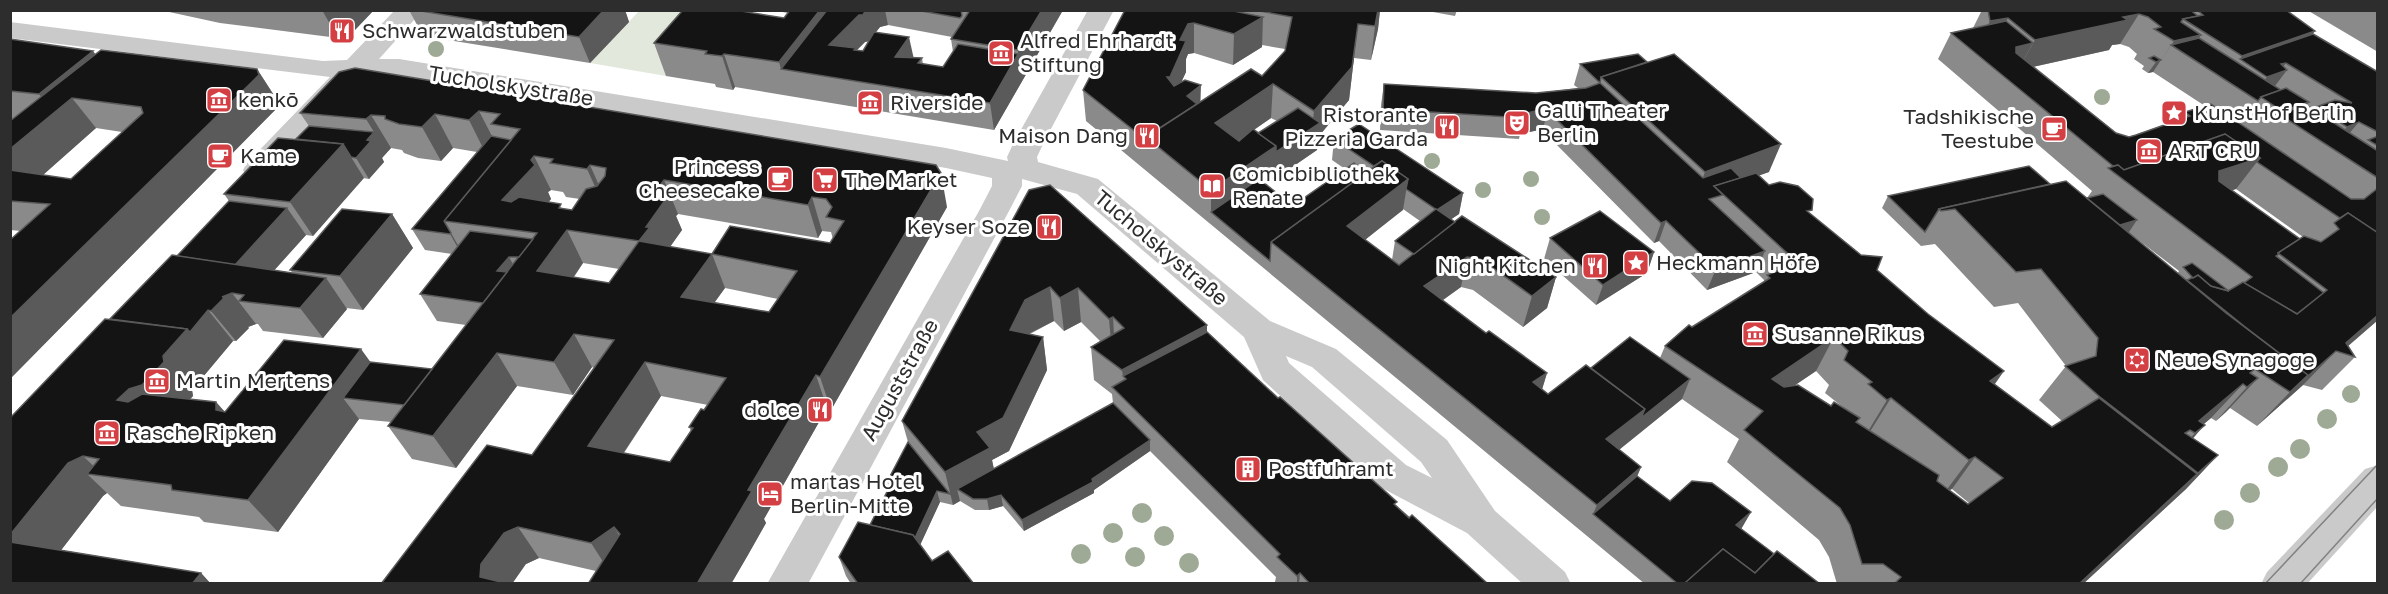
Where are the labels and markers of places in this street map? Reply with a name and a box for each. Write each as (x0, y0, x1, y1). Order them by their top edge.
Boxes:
restaurant icon: Schwarzwaldstuben (327, 16, 357, 46)
place label: Schwarzwaldstuben (362, 17, 566, 43)
place label: Alfred Ehrhardt Stiftung (1020, 27, 1174, 77)
museum icon: Alfred Ehrhardt Stiftung (986, 38, 1016, 68)
museum icon: kenkō (204, 85, 234, 115)
place label: kenkō (238, 86, 299, 112)
museum icon: Riverside (855, 88, 885, 118)
place label: Riverside (890, 89, 983, 115)
place label: Galli Theater Berlin (1537, 97, 1667, 147)
place icon: KunstHof Berlin (2159, 98, 2189, 128)
place label: KunstHof Berlin (2194, 99, 2354, 125)
place label: Ristorante Pizzeria Garda (1284, 101, 1428, 151)
place label: Tadshikische Teestube (1903, 103, 2034, 153)
theatre icon: Galli Theater Berlin (1502, 108, 1532, 138)
restaurant icon: Ristorante Pizzeria Garda (1432, 112, 1462, 142)
cafe icon: Tadshikische Teestube (2039, 114, 2069, 144)
restaurant icon: Maison Dang (1132, 121, 1162, 151)
place label: Maison Dang (998, 122, 1128, 148)
museum icon: ART CRU (2134, 136, 2164, 166)
place label: ART CRU (2168, 137, 2258, 163)
cafe icon: Kame (205, 141, 235, 171)
place label: Kame (240, 142, 297, 168)
place label: Princess Cheesecake (638, 153, 760, 203)
place label: Comicbibliothek Renate (1232, 160, 1396, 210)
cafe icon: Princess Cheesecake (765, 164, 795, 194)
supermarket icon: The Market (810, 165, 840, 195)
place label: The Market (844, 166, 958, 192)
library icon: Comicbibliothek Renate (1197, 171, 1227, 201)
restaurant icon: Keyser Soze (1034, 212, 1064, 242)
place label: Keyser Soze (907, 213, 1030, 239)
place icon: Heckmann Höfe (1621, 248, 1651, 278)
place label: Heckmann Höfe (1656, 249, 1817, 275)
restaurant icon: Night Kitchen (1580, 251, 1610, 281)
place label: Night Kitchen (1437, 252, 1576, 278)
museum icon: Susanne Rikus (1740, 319, 1770, 349)
place label: Susanne Rikus (1774, 320, 1922, 346)
synagogue icon: Neue Synagoge (2122, 345, 2152, 375)
place label: Neue Synagoge (2156, 346, 2315, 372)
museum icon: Martin Mertens (142, 366, 172, 396)
place label: Martin Mertens (176, 367, 330, 393)
restaurant icon: dolce (805, 395, 835, 425)
place label: dolce (744, 396, 800, 422)
museum icon: Rasche Ripken (92, 418, 122, 448)
place label: Rasche Ripken (126, 419, 274, 445)
building icon: Postfuhramt (1233, 454, 1263, 484)
place label: Postfuhramt (1268, 455, 1394, 481)
place label: martas Hotel Berlin-Mitte (790, 468, 922, 518)
hotel icon: martas Hotel Berlin-Mitte (755, 479, 785, 509)

